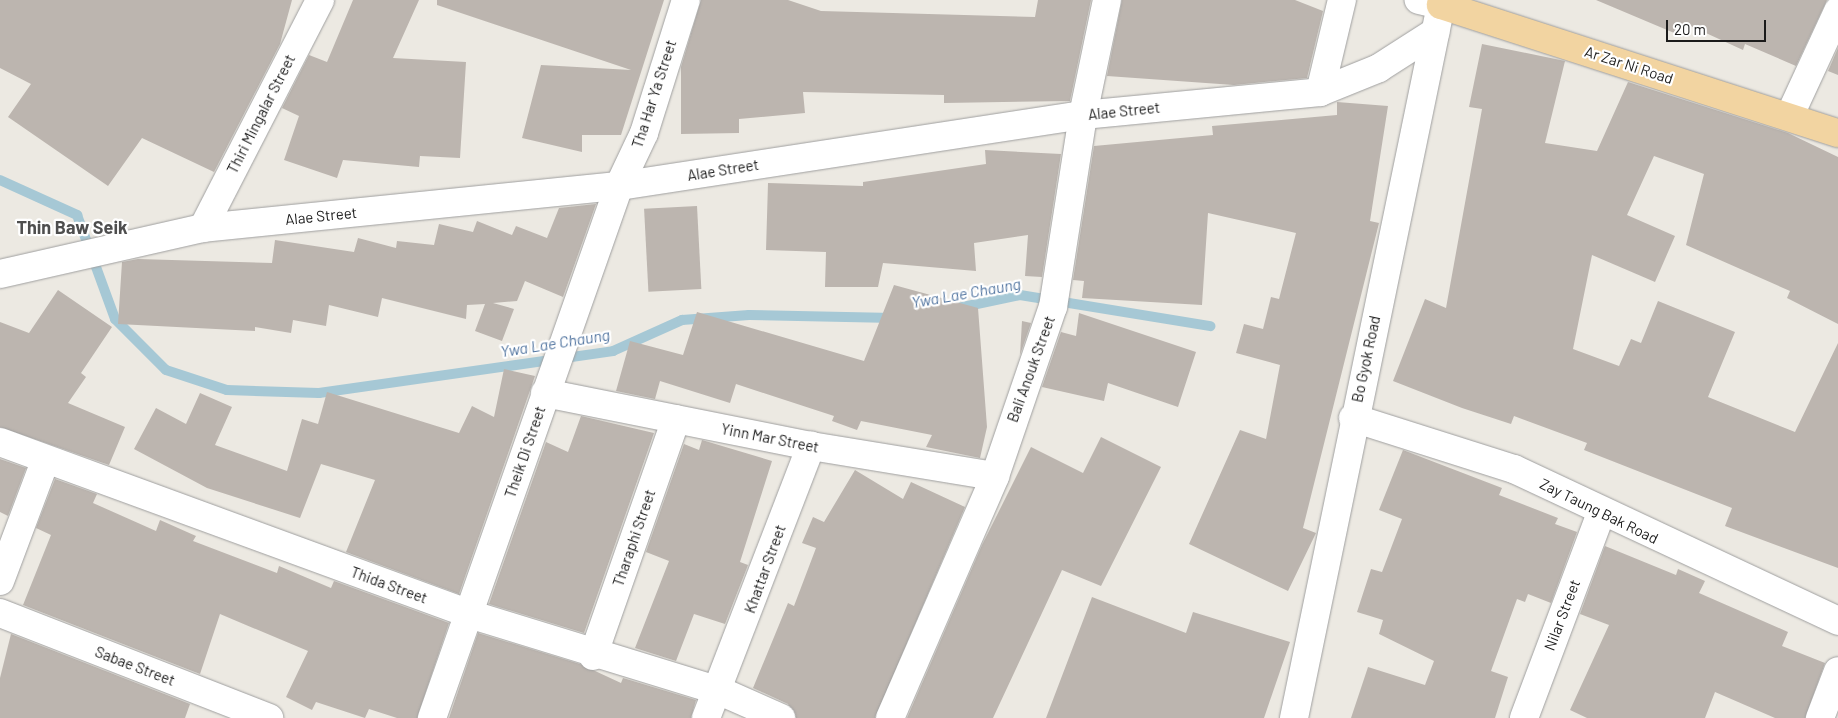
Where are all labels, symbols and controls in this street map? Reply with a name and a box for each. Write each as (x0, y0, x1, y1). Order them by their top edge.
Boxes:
scale bar (1668, 10, 1768, 42)
text: 20 m (1674, 20, 1706, 38)
street label: Tha Har Ya Street (628, 38, 680, 150)
street label: Ar Zar Ni Road (1582, 42, 1676, 88)
street label: Thiri Mingalar Street (223, 51, 299, 177)
street label: Alae Street (1087, 98, 1161, 124)
street label: Alae Street (686, 155, 760, 185)
street label: Alae Street (284, 203, 358, 229)
district label: Thin Baw Seik (16, 216, 128, 238)
water label: Ywa Lae Chaung (910, 274, 1022, 312)
street label: Bali Anouk Street (1003, 313, 1059, 425)
street label: Bo Gyok Road (1348, 314, 1384, 404)
water label: Ywa Lae Chaung (499, 325, 611, 361)
street label: Theik Di Street (501, 404, 549, 500)
street label: Yinn Mar Street (720, 420, 820, 456)
street label: Zay Taung Bak Road (1537, 475, 1661, 547)
street label: Tharaphi Street (609, 487, 659, 589)
street label: Khattar Street (741, 522, 789, 616)
street label: Thida Street (348, 563, 430, 607)
street label: Nilar Street (1540, 577, 1584, 653)
street label: Sabae Street (92, 643, 178, 689)

